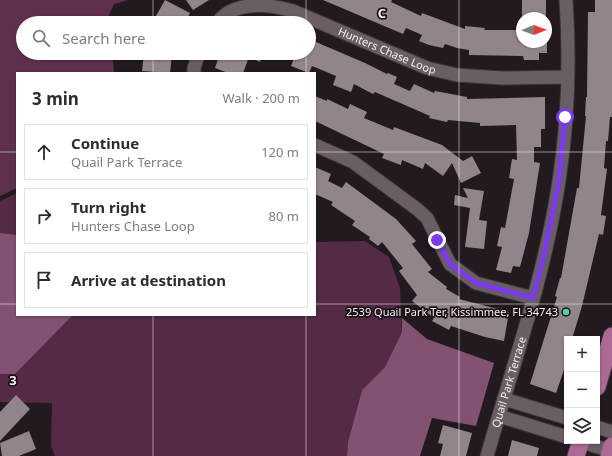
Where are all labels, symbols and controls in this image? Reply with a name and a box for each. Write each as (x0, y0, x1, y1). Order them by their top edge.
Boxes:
text: C (378, 4, 386, 22)
north arrow (516, 12, 552, 48)
search box (16, 16, 316, 60)
street label: Hunters Chase Loop (336, 23, 438, 77)
icon: search (30, 27, 52, 49)
text: Search here (62, 28, 145, 48)
text: 3 min (32, 87, 79, 110)
text: Walk · 200 m (222, 89, 300, 107)
route start (556, 108, 574, 126)
text: Continue (71, 133, 139, 153)
icon: ahead (33, 141, 55, 163)
text: 120 m (261, 143, 299, 161)
text: Quail Park Terrace (71, 153, 182, 171)
text: Turn right (71, 197, 146, 217)
icon: right (33, 205, 55, 227)
text: 80 m (269, 207, 299, 225)
text: Hunters Chase Loop (71, 217, 195, 235)
route end (428, 231, 446, 249)
icon: arrive (33, 269, 55, 291)
text: Arrive at destination (71, 270, 226, 290)
place label: 2539 Quail Park Ter, Kissimmee, FL 34743 (346, 304, 558, 319)
marker: 2539 Quail Park Ter, Kissimmee, FL 34743 (561, 307, 571, 317)
street label: Quail Park Terrace (488, 335, 529, 429)
map controls (564, 336, 600, 444)
button: + (564, 336, 600, 372)
text: 3 (9, 371, 17, 389)
button: − (564, 372, 600, 408)
button: layers (564, 408, 600, 444)

